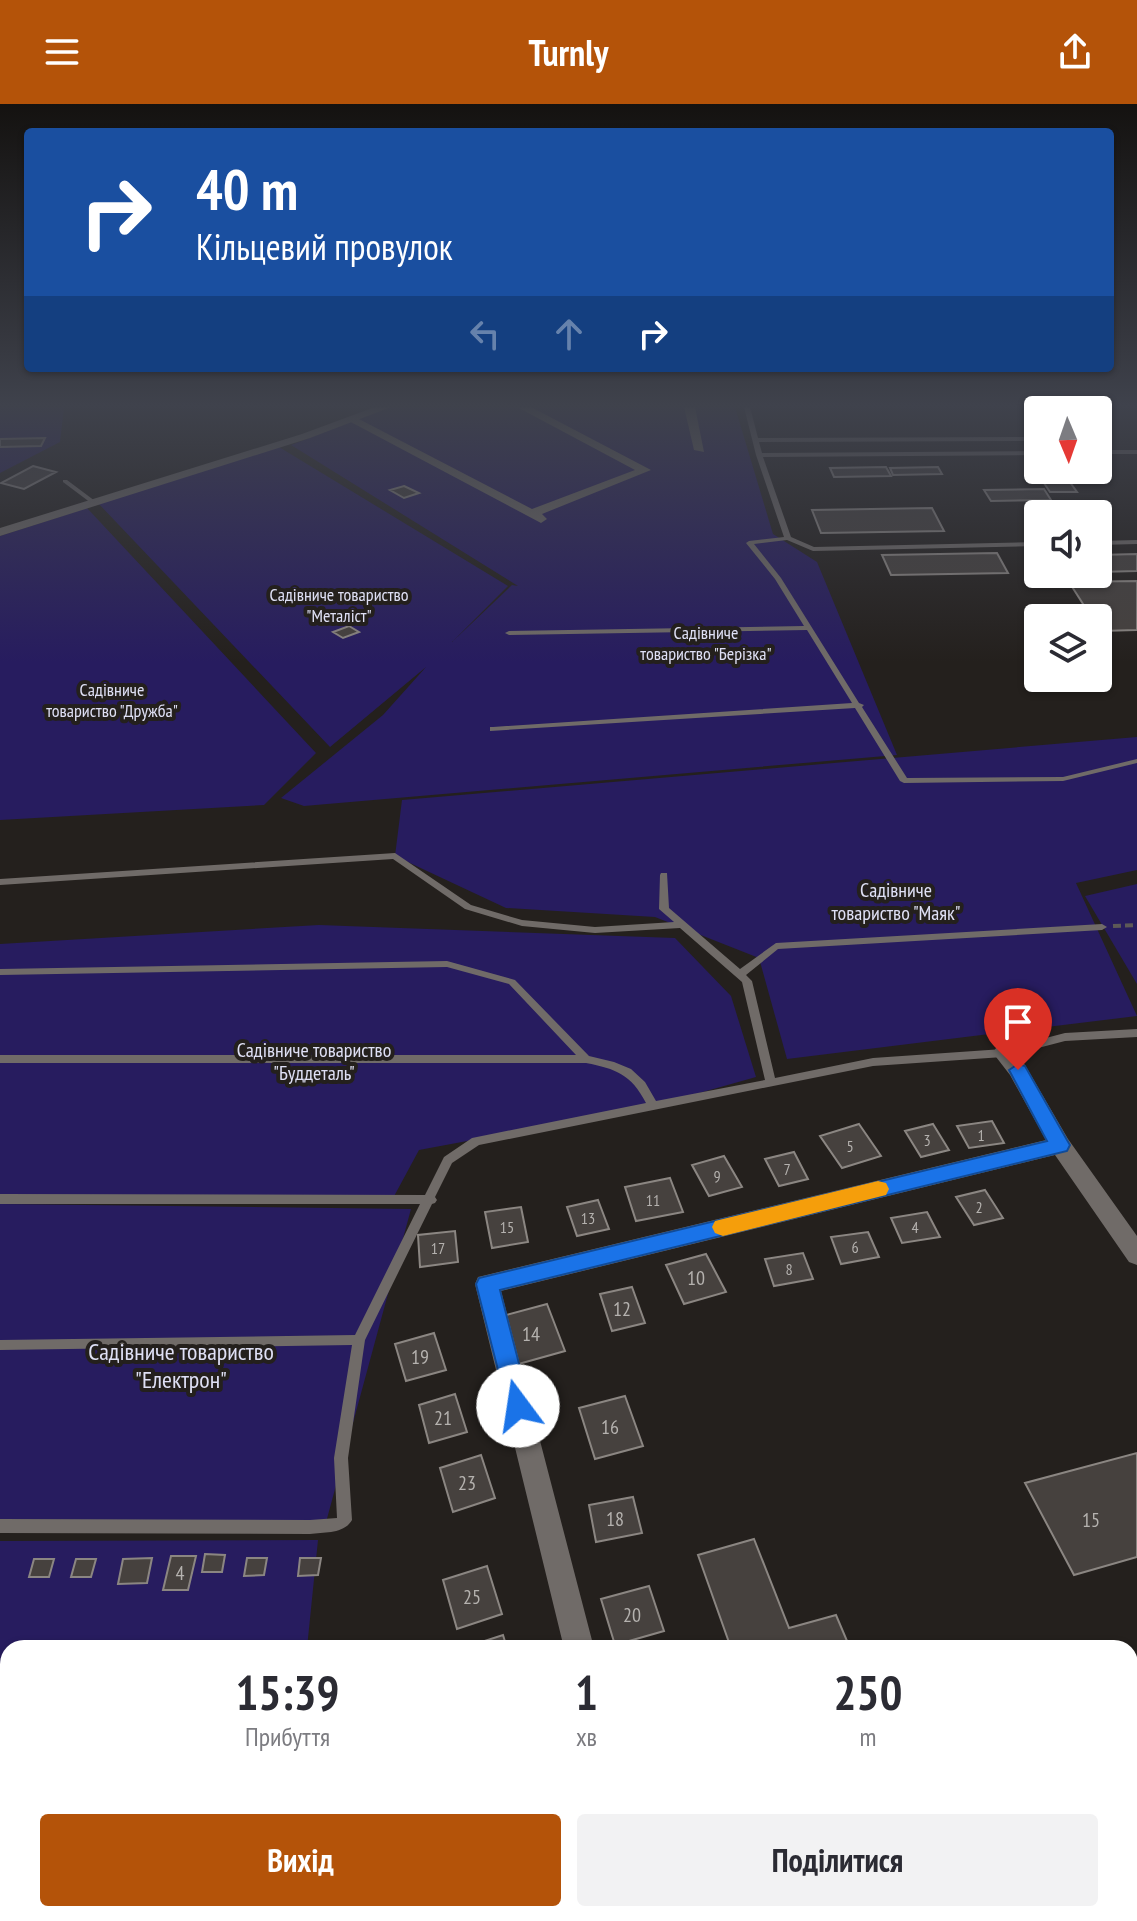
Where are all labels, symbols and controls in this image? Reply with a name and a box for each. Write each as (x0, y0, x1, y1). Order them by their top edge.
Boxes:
text: Turnly (529, 29, 608, 76)
icon: menu (40, 30, 84, 74)
icon: share (1053, 30, 1097, 74)
text: 40 m (196, 153, 298, 225)
icon: right (64, 160, 168, 264)
text: Кільцевий провулок (196, 223, 453, 270)
icon: left (463, 312, 507, 356)
icon: ahead (547, 312, 591, 356)
icon: right (631, 312, 675, 356)
north arrow (1024, 396, 1112, 484)
map controls (1024, 396, 1112, 692)
button: sound (1024, 500, 1112, 588)
park label: Садівниче товариство "Металіст" (269, 583, 409, 627)
button: layers (1024, 604, 1112, 692)
park label: Садівниче товариство "Берізка" (640, 621, 772, 665)
park label: Садівниче товариство "Дружба" (46, 678, 178, 722)
park label: Садівниче товариство "Маяк" (831, 877, 961, 926)
pin (984, 988, 1052, 1070)
icon: arrive (996, 1000, 1040, 1044)
park label: Садівниче товариство "Буддеталь" (237, 1037, 391, 1086)
house number: 1 (977, 1125, 985, 1145)
house number: 3 (923, 1130, 931, 1150)
house number: 5 (846, 1136, 854, 1156)
house number: 7 (783, 1159, 791, 1179)
house number: 9 (713, 1166, 721, 1186)
house number: 11 (646, 1190, 660, 1210)
house number: 2 (975, 1197, 983, 1217)
house number: 13 (581, 1208, 595, 1228)
house number: 15 (500, 1217, 514, 1237)
house number: 4 (911, 1217, 919, 1237)
house number: 6 (851, 1237, 859, 1257)
house number: 17 (431, 1238, 445, 1258)
house number: 8 (785, 1259, 793, 1279)
house number: 10 (687, 1265, 705, 1291)
house number: 12 (613, 1296, 631, 1322)
house number: 14 (522, 1321, 540, 1347)
park label: Садівниче товариство "Електрон" (88, 1336, 274, 1395)
house number: 19 (411, 1344, 429, 1370)
position arrow (476, 1364, 560, 1448)
house number: 21 (434, 1405, 452, 1431)
house number: 16 (601, 1414, 619, 1440)
house number: 23 (458, 1470, 476, 1496)
house number: 18 (606, 1506, 624, 1532)
house number: 15 (1082, 1507, 1100, 1533)
house number: 4 (176, 1560, 185, 1586)
house number: 25 (463, 1584, 481, 1610)
house number: 20 (623, 1602, 641, 1628)
text: 15:39 (236, 1661, 339, 1723)
text: 1 (575, 1661, 598, 1723)
text: 250 (834, 1661, 902, 1723)
text: Прибуття (245, 1720, 330, 1753)
text: хв (576, 1720, 597, 1753)
text: m (860, 1720, 876, 1753)
button: Вихід (40, 1814, 561, 1906)
button: Поділитися (577, 1814, 1098, 1906)

